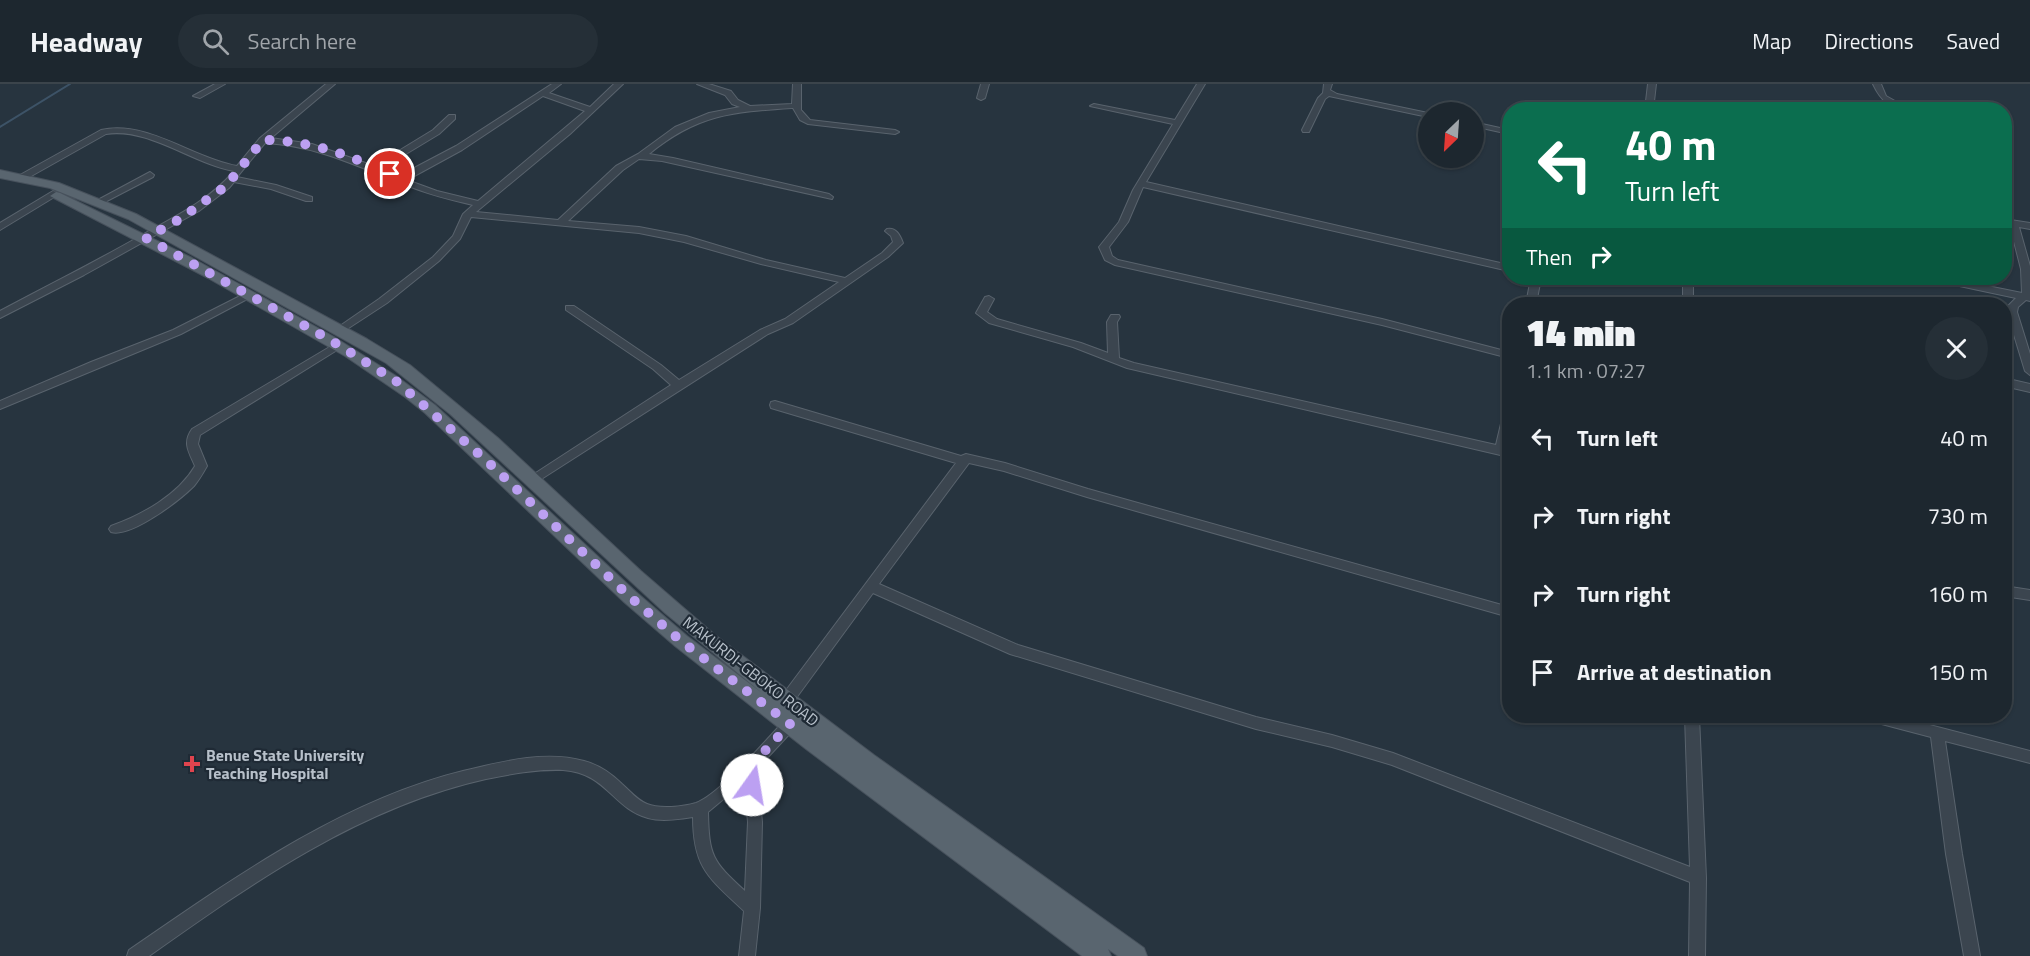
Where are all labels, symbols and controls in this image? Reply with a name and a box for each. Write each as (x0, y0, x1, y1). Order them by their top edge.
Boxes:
search box (178, 14, 598, 68)
text: Headway (30, 20, 142, 63)
text: Search here (247, 24, 357, 58)
icon: search (199, 25, 232, 58)
text: Map (1752, 25, 1792, 57)
text: Directions (1825, 25, 1914, 57)
text: Saved (1947, 25, 2000, 57)
north arrow (1418, 102, 1484, 168)
map controls (1418, 102, 1484, 168)
text: 40 m (1625, 112, 1717, 176)
icon: left (1526, 126, 1604, 204)
pin (364, 148, 415, 199)
icon: arrive (373, 157, 406, 190)
text: Turn left (1625, 170, 1719, 211)
text: Then (1526, 240, 1572, 274)
icon: right (1584, 240, 1617, 273)
text: 14 min (1526, 305, 1635, 360)
button: close (1925, 317, 1988, 380)
text: 1.1 km · 07:27 (1526, 355, 1646, 386)
text: Turn left (1577, 421, 1658, 455)
text: 40 m (1940, 421, 1988, 455)
icon: left (1526, 422, 1559, 455)
text: Turn right (1577, 499, 1671, 533)
text: 730 m (1928, 499, 1988, 533)
icon: right (1526, 500, 1559, 533)
text: Turn right (1577, 577, 1671, 611)
text: 160 m (1928, 577, 1988, 611)
icon: right (1526, 578, 1559, 611)
street label: MAKURDI-GBOKO ROAD (678, 610, 824, 732)
text: Arrive at destination (1577, 655, 1772, 689)
text: 150 m (1928, 655, 1988, 689)
icon: arrive (1526, 656, 1559, 689)
place label: Benue State University Teaching Hospital (206, 743, 364, 785)
position arrow (720, 753, 784, 817)
marker: Benue State University Teaching Hospital (183, 755, 201, 773)

